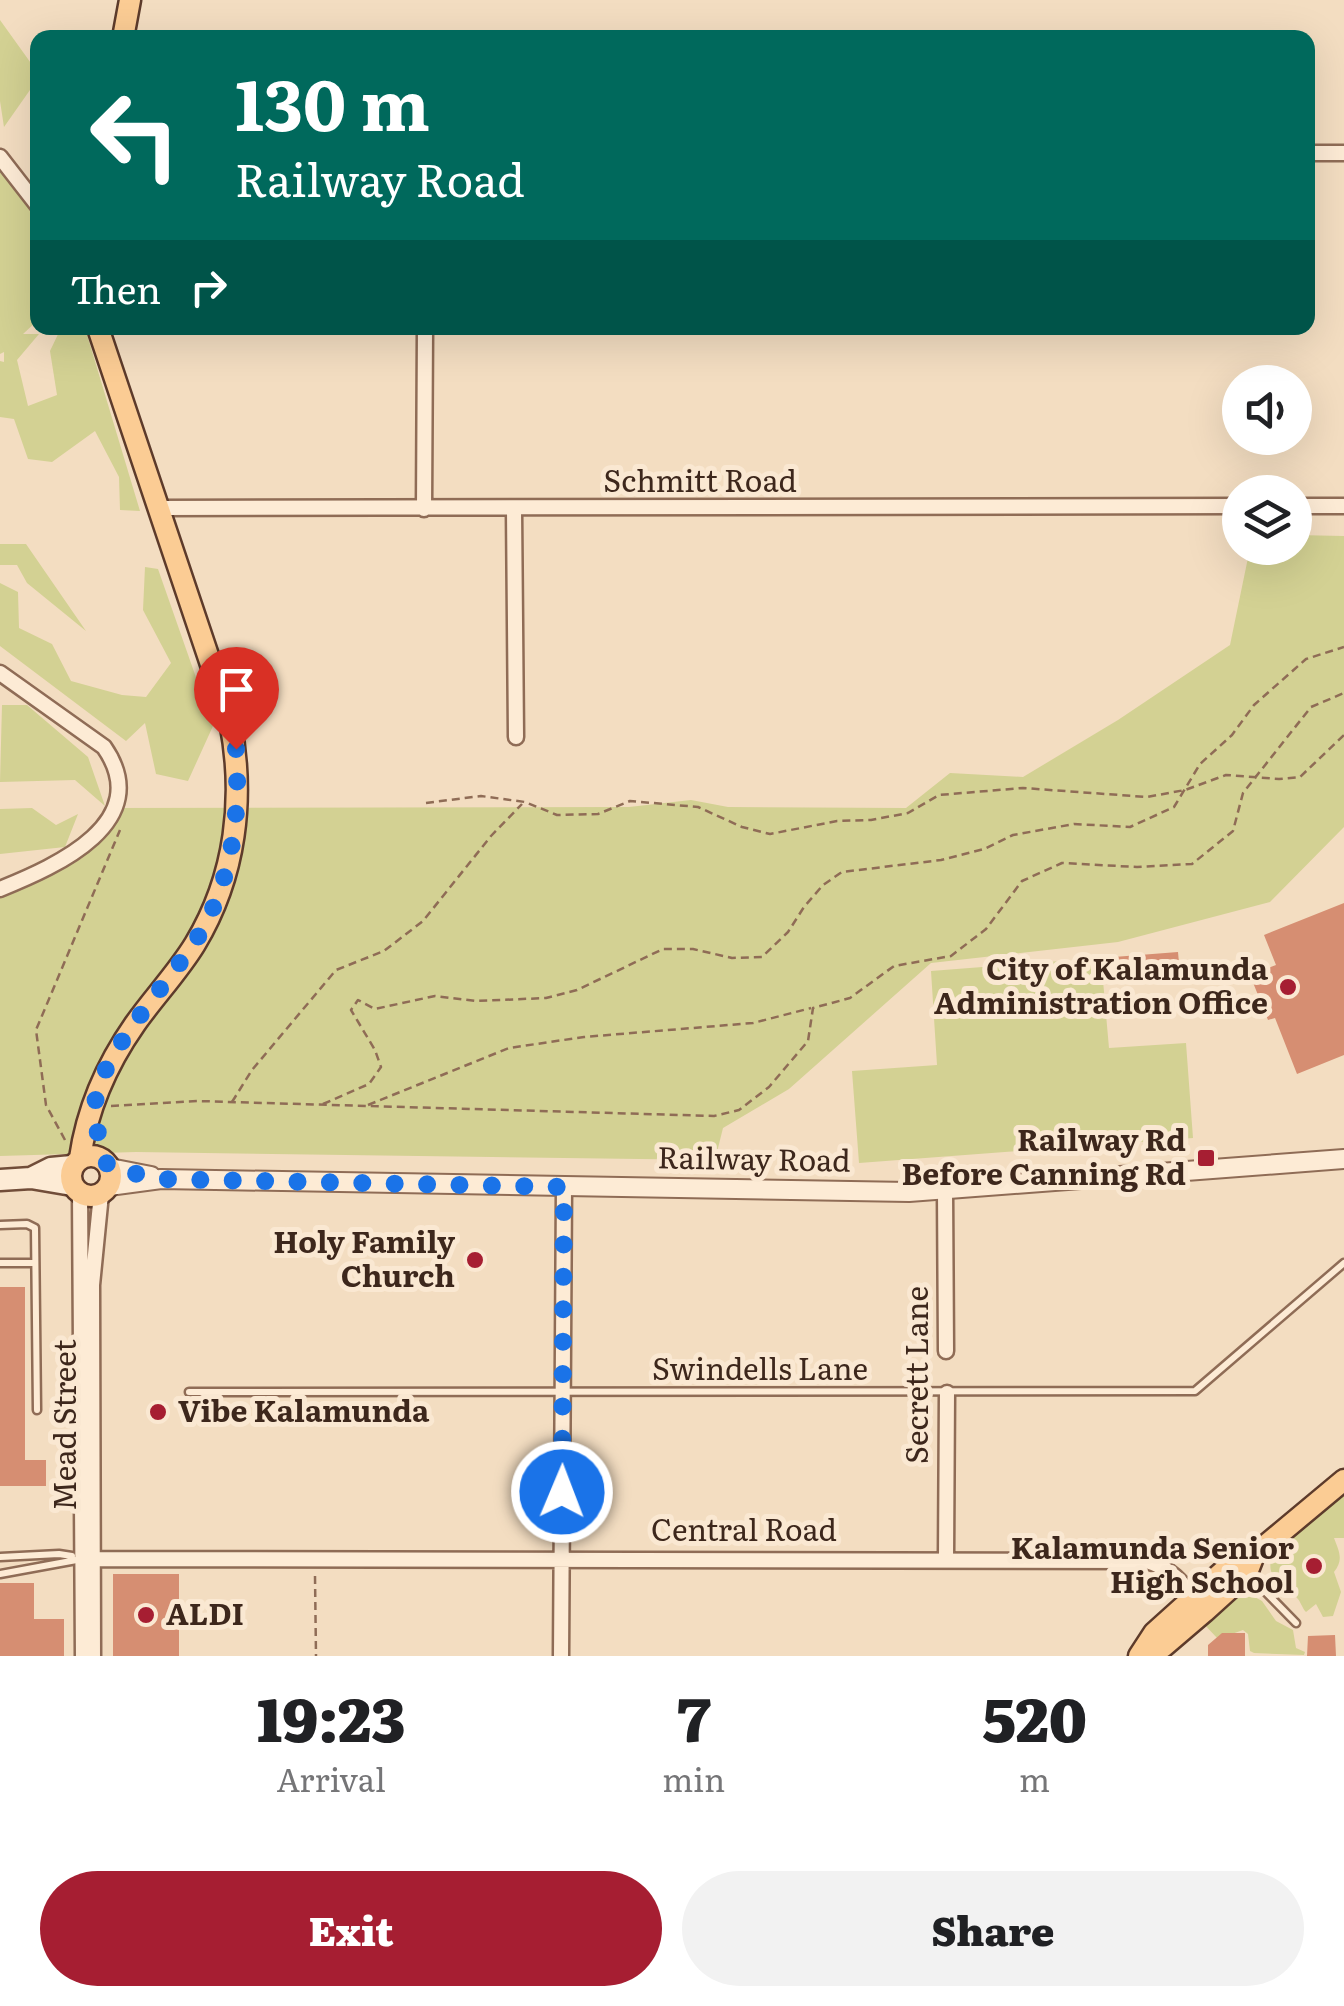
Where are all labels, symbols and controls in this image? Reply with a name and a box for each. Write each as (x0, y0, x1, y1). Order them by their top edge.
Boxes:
text: 130 m (235, 49, 430, 153)
icon: left (70, 70, 200, 200)
text: Railway Road (235, 144, 525, 211)
text: Then (70, 259, 161, 316)
icon: right (181, 260, 236, 315)
map controls (1222, 365, 1312, 565)
button: sound (1222, 365, 1312, 455)
street label: Schmitt Road (603, 457, 797, 501)
button: layers (1222, 475, 1312, 565)
pin (194, 647, 279, 750)
icon: arrive (209, 662, 264, 717)
place label: City of Kalamunda Administration Office (934, 945, 1269, 1023)
marker: City of Kalamunda Administration Office (1277, 976, 1299, 998)
place label: Railway Rd Before Canning Rd (902, 1116, 1186, 1194)
street label: Railway Road (657, 1133, 851, 1181)
marker: Railway Rd Before Canning Rd (1195, 1147, 1217, 1169)
place label: Holy Family Church (273, 1218, 456, 1296)
marker: Holy Family Church (464, 1249, 486, 1271)
street label: Secrett Lane (893, 1286, 937, 1464)
street label: Mead Street (41, 1339, 85, 1511)
street label: Swindells Lane (652, 1345, 868, 1389)
place label: Vibe Kalamunda (178, 1387, 430, 1431)
marker: Vibe Kalamunda (147, 1401, 169, 1423)
position arrow (510, 1440, 614, 1544)
street label: Central Road (651, 1506, 837, 1550)
place label: Kalamunda Senior High School (1011, 1524, 1294, 1602)
marker: Kalamunda Senior High School (1303, 1555, 1325, 1577)
place label: ALDI (166, 1590, 244, 1634)
marker: ALDI (135, 1604, 157, 1626)
text: 19:23 (257, 1671, 405, 1760)
text: 7 (677, 1671, 711, 1760)
text: 520 (982, 1671, 1087, 1760)
text: Arrival (276, 1754, 386, 1802)
text: min (662, 1754, 725, 1802)
text: m (1019, 1754, 1050, 1802)
button: Exit (40, 1871, 662, 1986)
button: Share (682, 1871, 1304, 1986)

